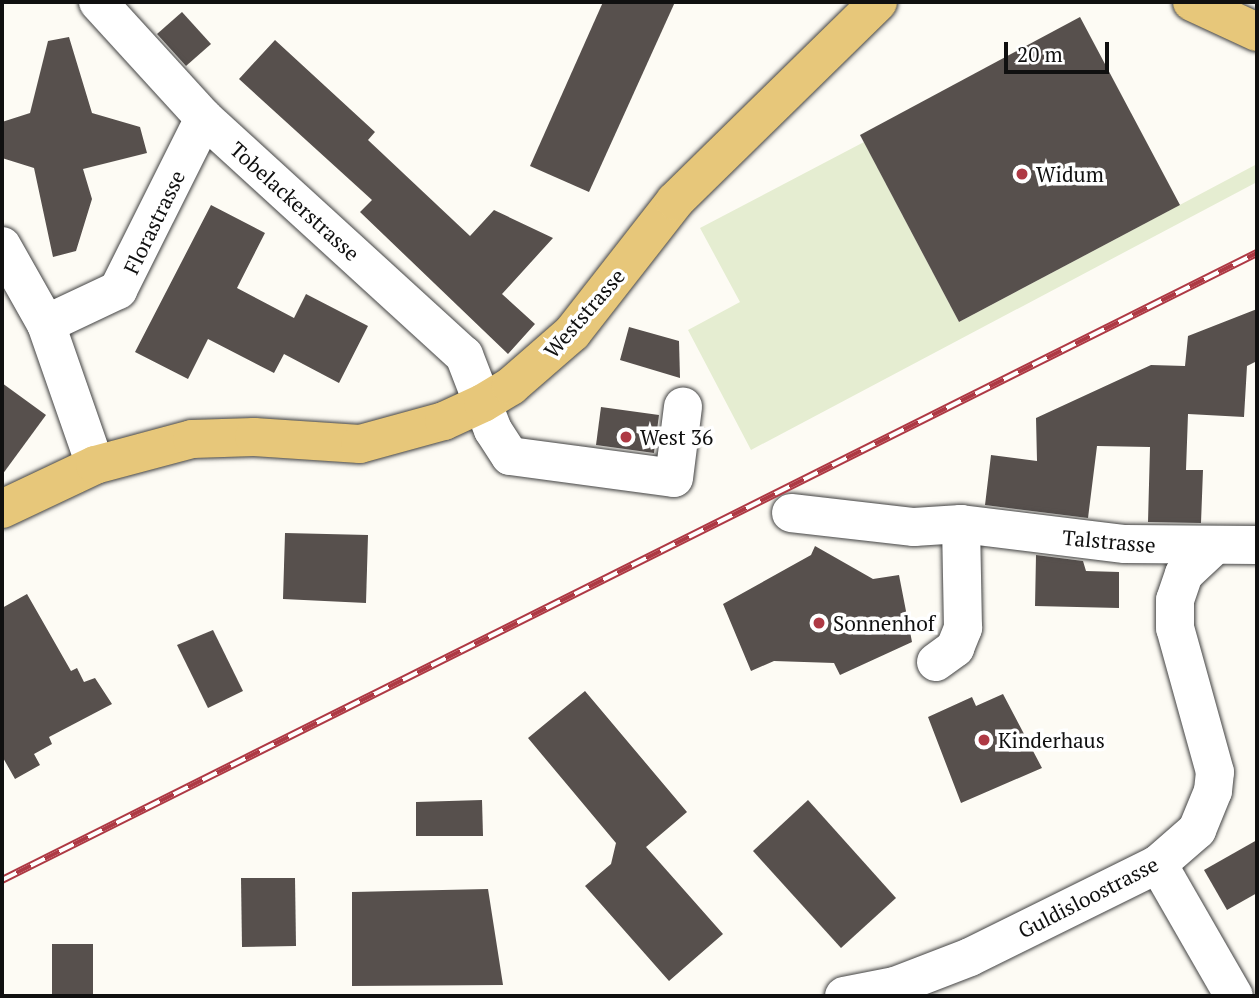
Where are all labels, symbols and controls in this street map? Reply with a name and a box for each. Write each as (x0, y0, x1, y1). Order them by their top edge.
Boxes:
scale bar (1007, 28, 1112, 72)
text: 20 m (1017, 40, 1063, 68)
street label: Tobelackerstrasse (225, 136, 365, 266)
place label: Widum (1036, 161, 1104, 187)
street label: Florastrasse (118, 166, 190, 278)
marker: Widum (1014, 166, 1030, 182)
street label: Weststrasse (538, 263, 630, 363)
place label: West 36 (640, 424, 713, 450)
marker: West 36 (618, 429, 634, 445)
street label: Talstrasse (1061, 524, 1157, 558)
place label: Sonnenhof (833, 610, 935, 636)
marker: Sonnenhof (811, 615, 827, 631)
place label: Kinderhaus (998, 727, 1105, 753)
marker: Kinderhaus (976, 732, 992, 748)
street label: Guldisloostrasse (1014, 851, 1162, 943)

